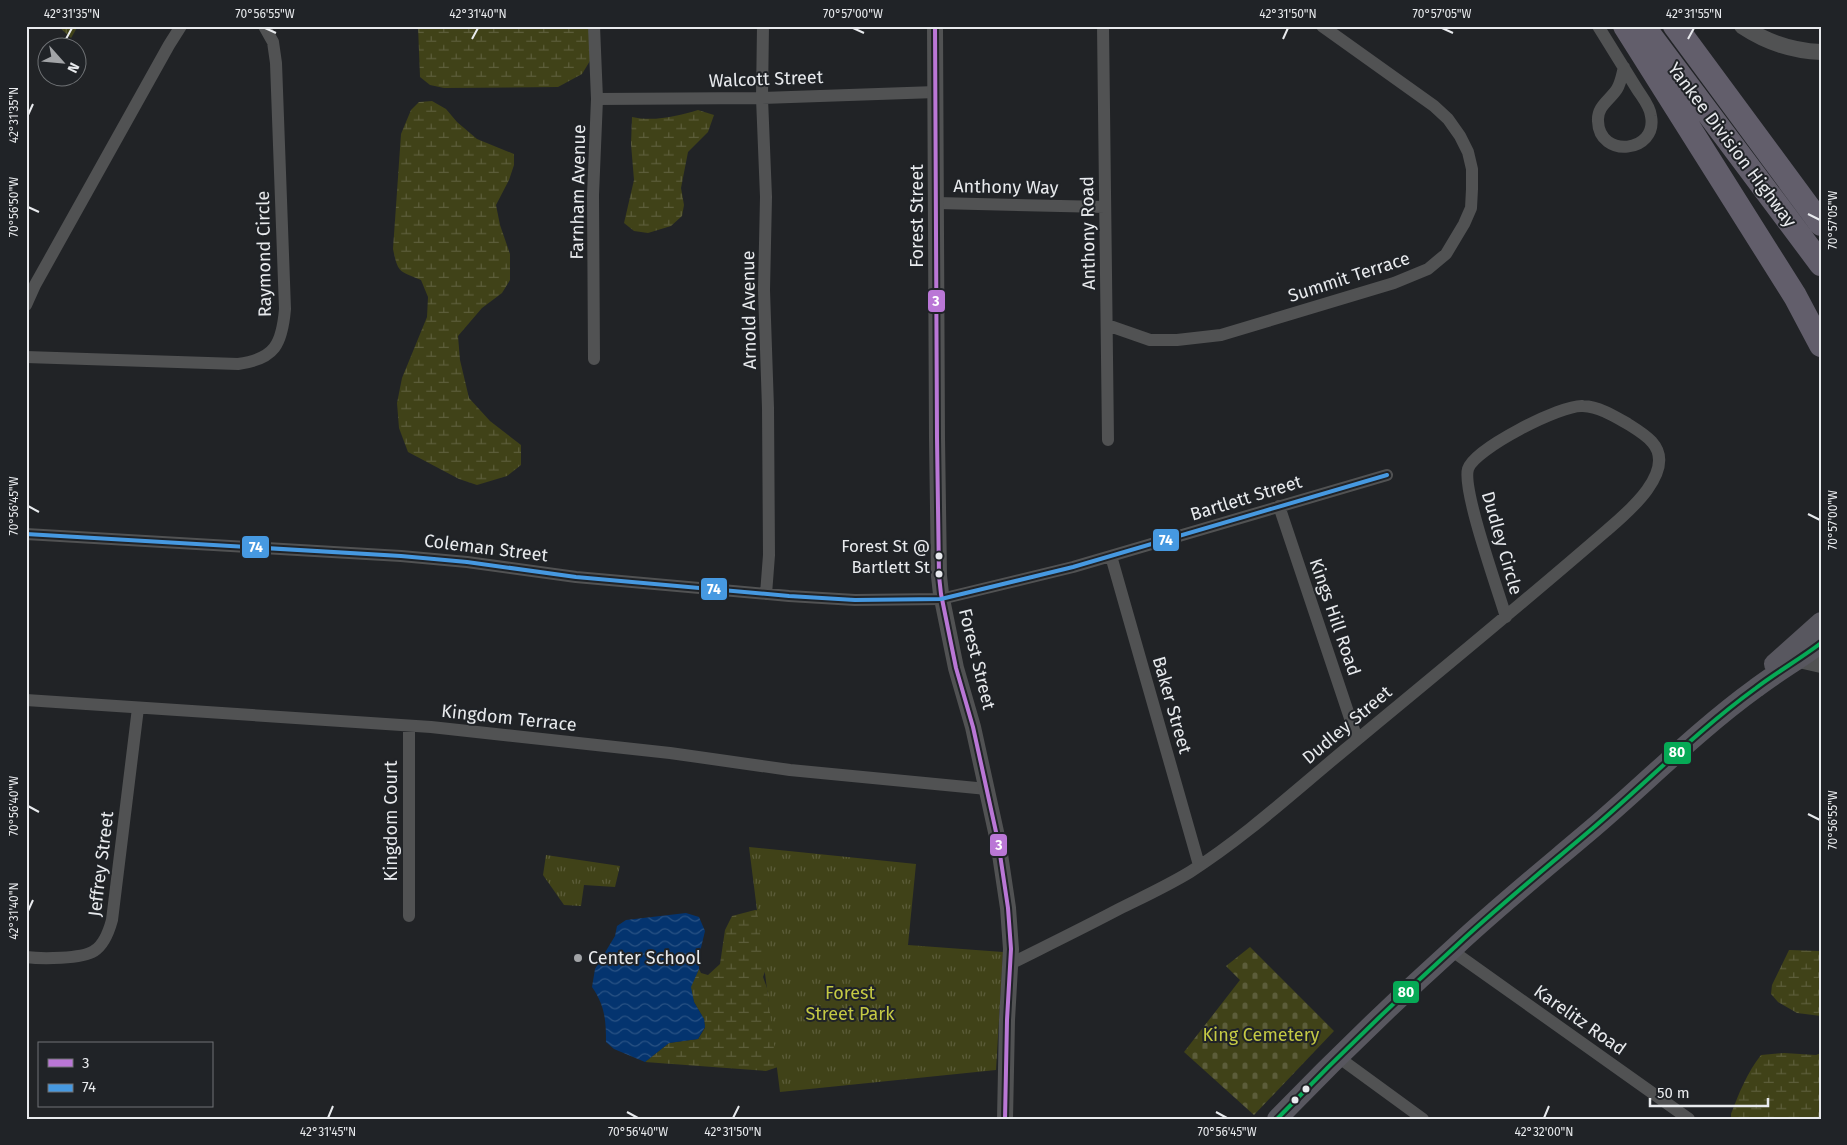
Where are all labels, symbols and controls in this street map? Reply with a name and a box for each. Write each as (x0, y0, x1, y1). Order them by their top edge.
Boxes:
text: 42°31'35"N (44, 7, 100, 21)
text: 70°56'55"W (235, 7, 295, 21)
text: 42°31'40"N (449, 7, 507, 21)
text: 70°57'00"W (823, 7, 883, 21)
text: 42°31'50"N (1259, 7, 1317, 21)
text: 70°57'05"W (1413, 7, 1472, 21)
text: 42°31'55"N (1666, 7, 1722, 21)
north arrow (38, 38, 88, 88)
street label: Yankee Division Highway (1663, 58, 1801, 232)
text: N (63, 60, 83, 76)
street label: Walcott Street (708, 66, 824, 92)
text: 42°31'35"N (7, 87, 21, 143)
street label: Farnham Avenue (566, 124, 590, 260)
street label: Forest Street (906, 164, 928, 268)
street label: Anthony Way (953, 175, 1059, 199)
street label: Anthony Road (1076, 176, 1100, 290)
text: 70°56'50"W (7, 177, 21, 237)
text: 70°57'05"W (1826, 190, 1840, 249)
street label: Raymond Circle (252, 191, 276, 317)
street label: Summit Terrace (1285, 247, 1413, 307)
street label: Arnold Avenue (737, 250, 761, 370)
line badge: 3 (927, 289, 946, 313)
text: 3 (931, 293, 940, 310)
street label: Bartlett Street (1188, 470, 1305, 525)
text: 70°56'45"W (7, 476, 21, 536)
street label: Dudley Circle (1477, 489, 1527, 597)
text: 70°57'00"W (1826, 490, 1840, 550)
line badge: 74 (1152, 528, 1180, 552)
street label: Coleman Street (423, 529, 550, 567)
text: 74 (1159, 532, 1173, 549)
line badge: 74 (241, 535, 270, 559)
place label: Forest St @ Bartlett St (841, 536, 931, 578)
text: 74 (249, 539, 263, 556)
marker: Forest St @ Bartlett St (934, 551, 944, 561)
street label: Kings Hill Road (1305, 555, 1365, 679)
unlabelled marker (934, 569, 944, 579)
line badge: 74 (700, 577, 728, 601)
text: 74 (707, 581, 721, 598)
street label: Forest Street (954, 606, 1000, 712)
street label: Baker Street (1148, 654, 1197, 757)
street label: Dudley Street (1298, 681, 1397, 769)
street label: Kingdom Terrace (440, 700, 578, 736)
line badge: 80 (1663, 741, 1692, 765)
text: 80 (1669, 744, 1685, 761)
street label: Kingdom Court (380, 760, 402, 881)
text: 70°56'40"W (7, 776, 21, 836)
text: 70°56'55"W (1826, 790, 1840, 850)
street label: Jeffrey Street (84, 810, 118, 918)
line badge: 3 (989, 833, 1008, 857)
text: 3 (994, 837, 1003, 854)
text: 42°31'40"N (7, 882, 21, 940)
place label: Center School (588, 947, 701, 969)
marker: Center School (572, 952, 584, 964)
line badge: 80 (1392, 980, 1420, 1004)
street label: Karelitz Road (1530, 980, 1630, 1060)
park label: Forest Street Park (805, 982, 895, 1025)
text: 80 (1398, 984, 1414, 1001)
park label: King Cemetery (1203, 1024, 1320, 1046)
legend (38, 1042, 212, 1108)
text: 3 (82, 1054, 90, 1072)
scale bar (1650, 1075, 1767, 1107)
text: 74 (82, 1078, 96, 1096)
unlabelled marker (1301, 1084, 1311, 1094)
text: 50 m (1657, 1084, 1690, 1102)
unlabelled marker (1290, 1095, 1300, 1105)
text: 42°31'45"N (300, 1125, 356, 1139)
text: 70°56'40"W (608, 1125, 668, 1139)
text: 42°31'50"N (704, 1125, 762, 1139)
text: 70°56'45"W (1197, 1125, 1257, 1139)
text: 42°32'00"N (1515, 1125, 1573, 1139)

